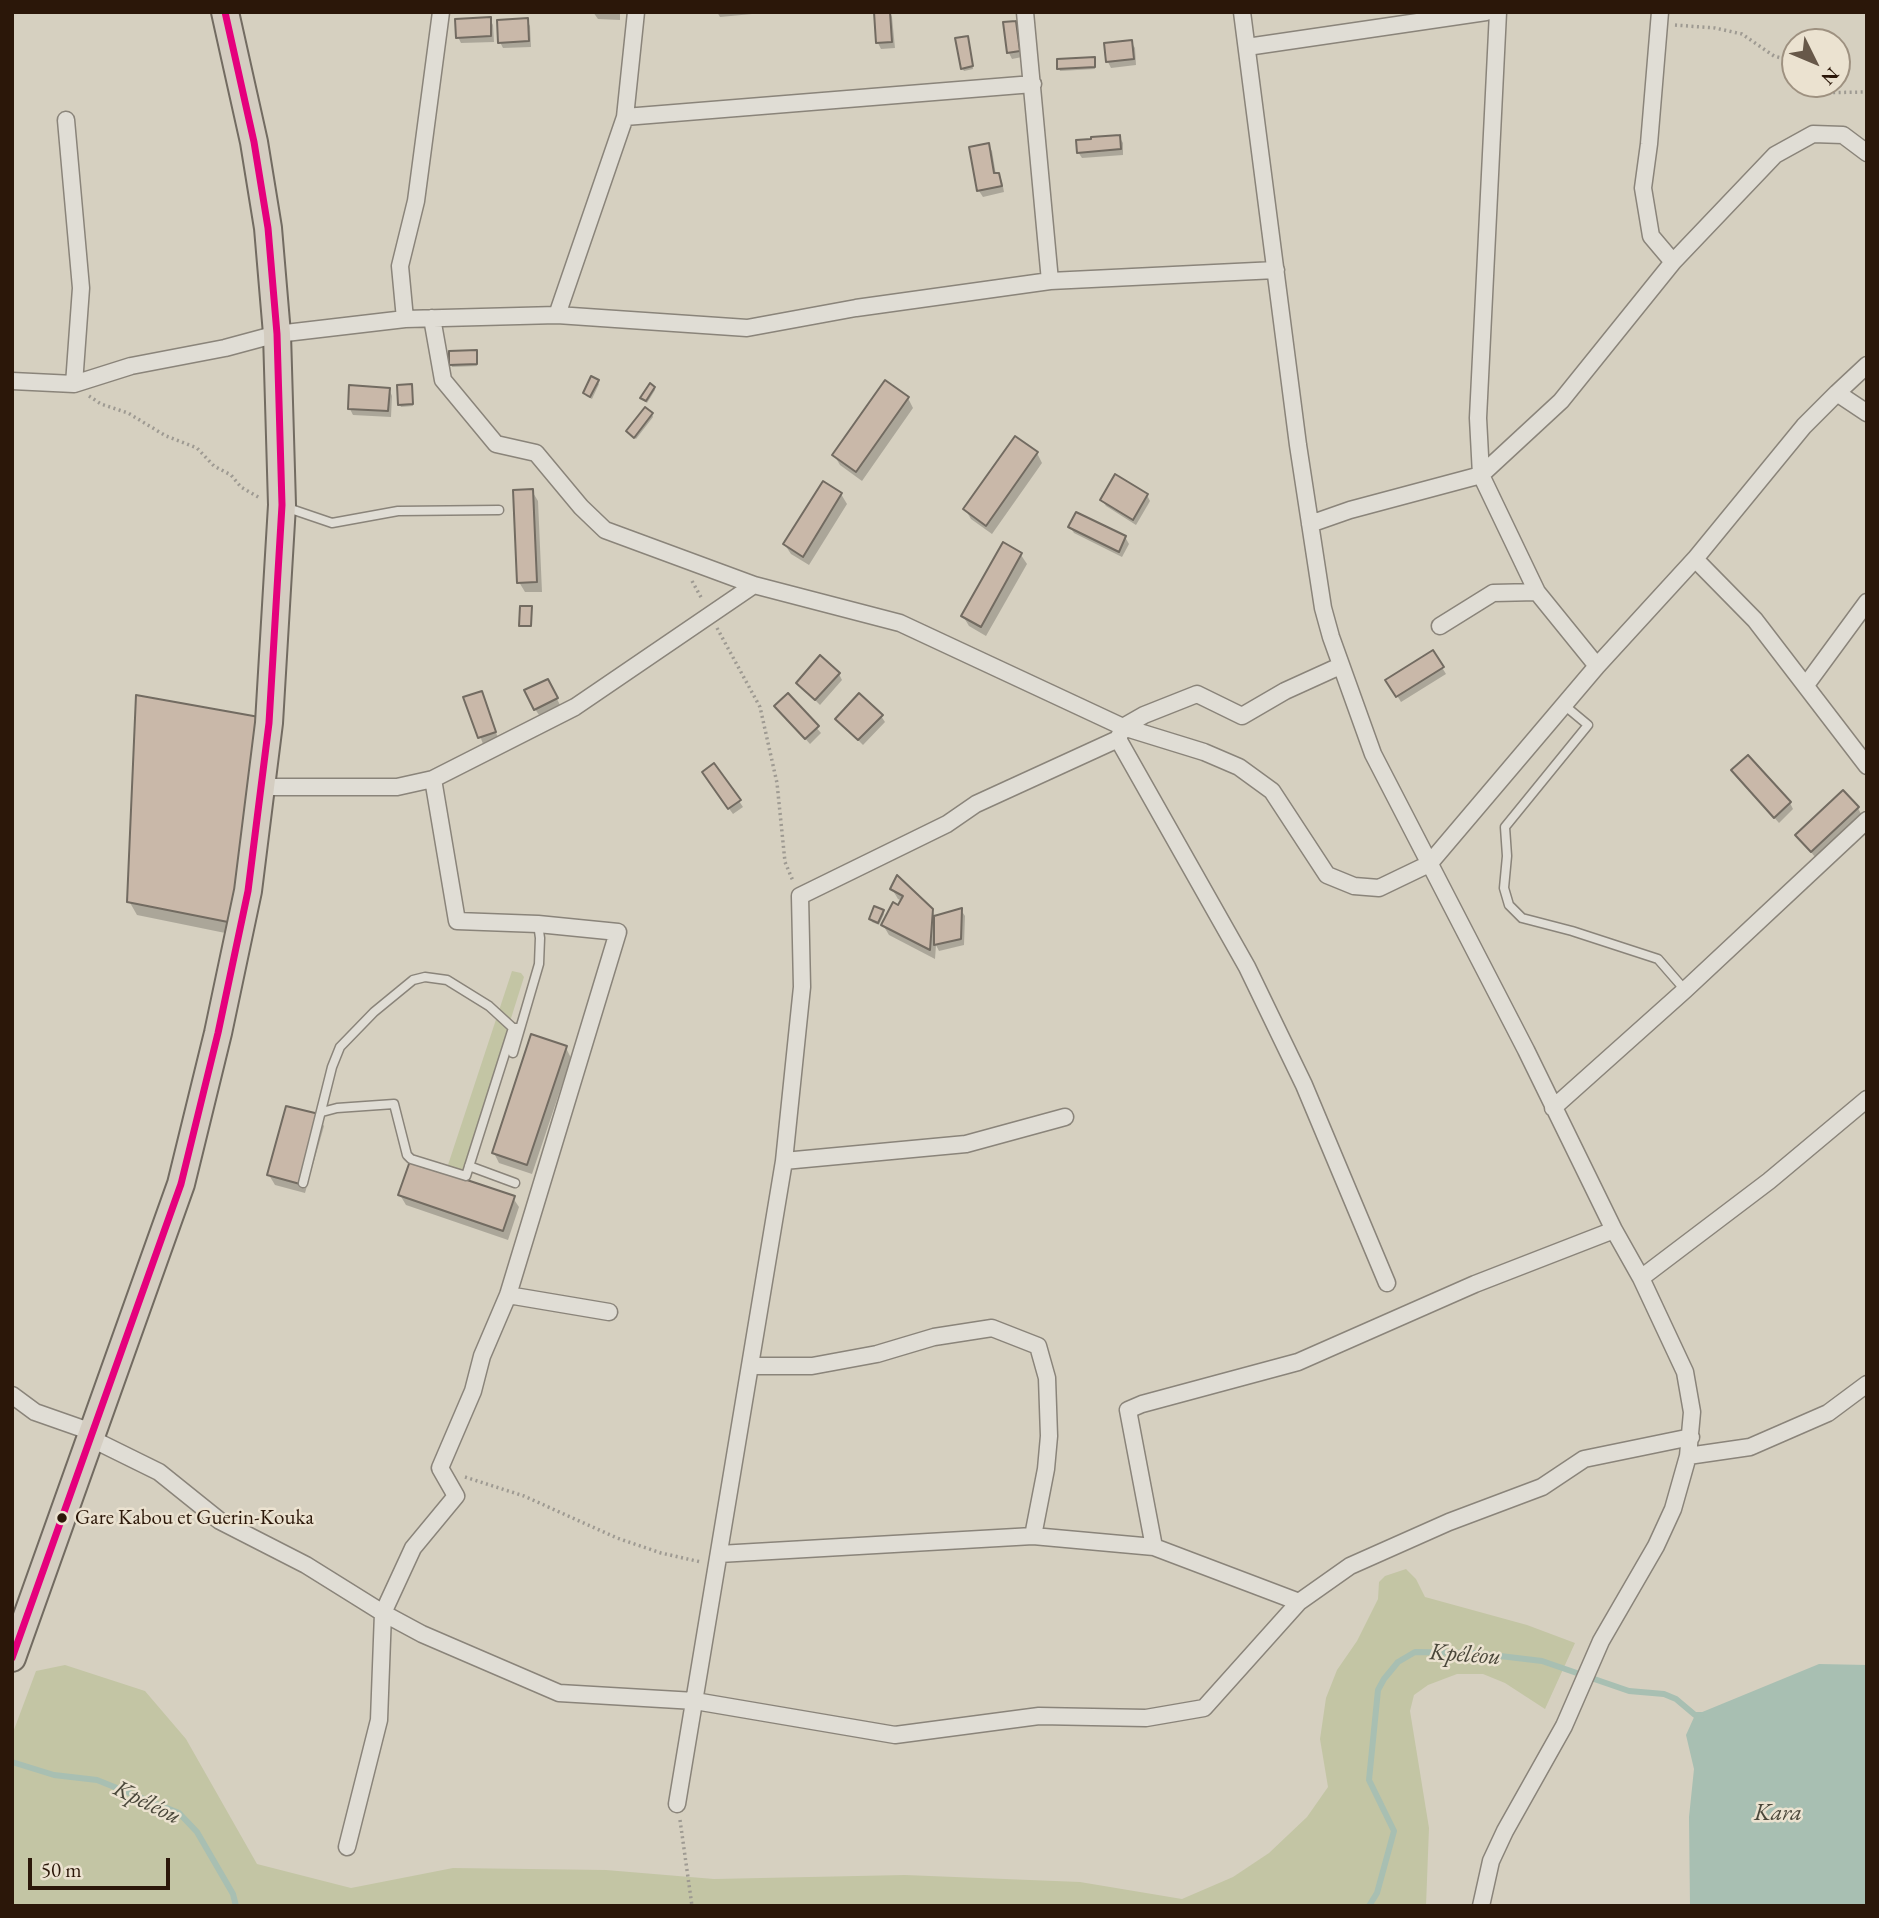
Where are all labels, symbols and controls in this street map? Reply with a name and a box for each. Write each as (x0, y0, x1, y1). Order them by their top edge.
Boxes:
north arrow (1781, 28, 1851, 98)
text: N (1816, 62, 1845, 90)
place label: Gare Kabou et Guerin-Kouka (75, 1505, 314, 1531)
marker: Gare Kabou et Guerin-Kouka (55, 1511, 69, 1525)
water label: Kpéléou (1428, 1638, 1502, 1672)
water label: Kpéléou (109, 1774, 185, 1832)
water label: Kara (1754, 1799, 1802, 1827)
scale bar (32, 1844, 173, 1888)
text: 50 m (41, 1856, 82, 1883)

